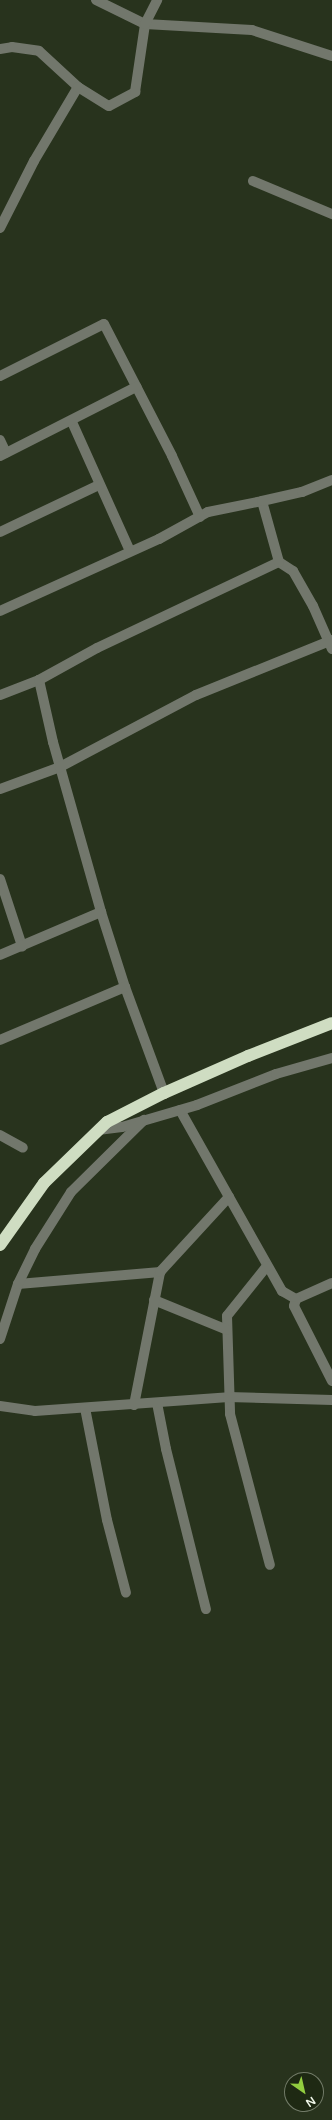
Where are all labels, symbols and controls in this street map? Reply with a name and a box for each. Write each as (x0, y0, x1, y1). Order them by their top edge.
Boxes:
north arrow (284, 2072, 324, 2112)
text: N (303, 2094, 318, 2109)

